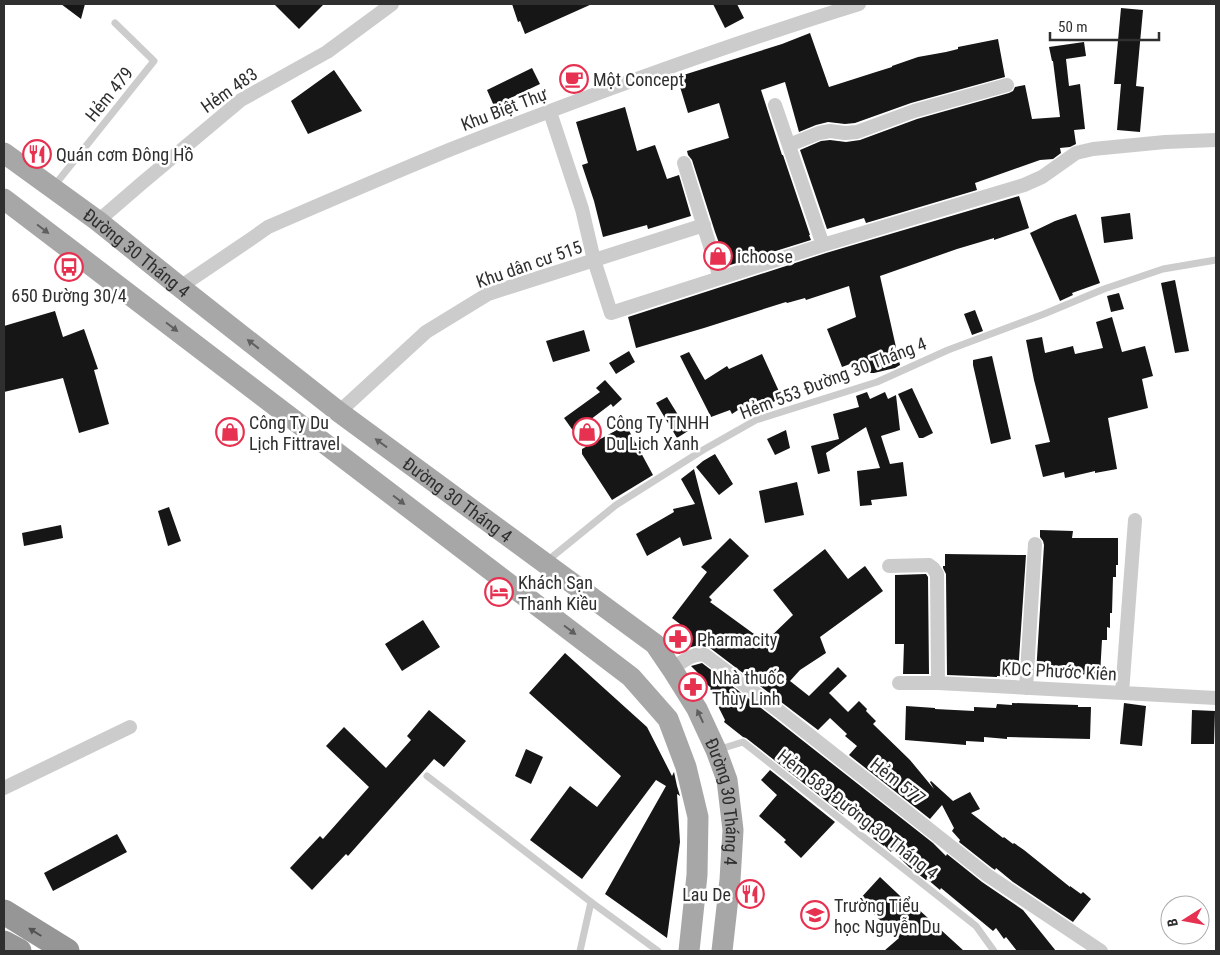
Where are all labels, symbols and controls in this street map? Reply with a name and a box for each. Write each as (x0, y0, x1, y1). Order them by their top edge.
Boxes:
scale bar (1050, 10, 1159, 42)
text: 50 m (1058, 18, 1088, 36)
street label: Hẻm 479 (81, 63, 137, 125)
street label: Hẻm 483 (197, 63, 261, 117)
cafe icon: Một Concept (559, 64, 589, 94)
place label: Một Concept (593, 69, 684, 90)
street label: Khu Biệt Thự (458, 83, 550, 135)
restaurant icon: Quán cơm Đông Hồ (22, 139, 52, 169)
place label: Quán cơm Đông Hồ (56, 144, 194, 165)
street label: Đường 30 Tháng 4 (80, 204, 194, 301)
one-way arrow (36, 223, 49, 234)
street label: Khu dân cư 515 (473, 236, 585, 292)
shop icon: ichoose (703, 241, 733, 271)
place label: ichoose (737, 246, 793, 267)
bus stop icon: 650 Đường 30/4 (54, 252, 84, 282)
place label: 650 Đường 30/4 (11, 285, 127, 306)
one-way arrow (165, 322, 179, 332)
street label: Hẻm 553 Đường 30 Tháng 4 (737, 333, 929, 423)
one-way arrow (246, 338, 259, 349)
place label: Công Ty Du Lịch Fittravel (249, 412, 340, 454)
place label: Công Ty TNHH Du Lịch Xanh (606, 412, 709, 454)
shop icon: Công Ty Du Lịch Fittravel (215, 417, 245, 447)
shop icon: Công Ty TNHH Du Lịch Xanh (572, 417, 602, 447)
one-way arrow (374, 438, 388, 448)
street label: Đường 30 Tháng 4 (399, 452, 517, 546)
one-way arrow (392, 494, 405, 505)
place label: Khách Sạn Thanh Kiều (518, 572, 597, 614)
hotel icon: Khách Sạn Thanh Kiều (484, 577, 514, 607)
pharmacy icon: Pharmacity (663, 624, 693, 654)
one-way arrow (563, 625, 577, 635)
place label: Pharmacity (697, 629, 778, 650)
street label: KDC Phước Kiên (1001, 657, 1117, 685)
place label: Nhà thuốc Thùy Linh (712, 667, 785, 709)
pharmacy icon: Nhà thuốc Thùy Linh (678, 672, 708, 702)
one-way arrow (696, 709, 704, 723)
street label: Đường 30 Tháng 4 (701, 734, 744, 866)
street label: Hẻm 583 Đường 30 Tháng 4 (773, 745, 943, 883)
street label: Hẻm 577 (866, 753, 930, 809)
restaurant icon: Lau De (735, 879, 765, 909)
place label: Lau De (682, 884, 731, 905)
place label: Trường Tiểu học Nguyễn Du (834, 895, 941, 937)
north arrow (1160, 895, 1210, 945)
school or university icon: Trường Tiểu học Nguyễn Du (800, 900, 830, 930)
text: B (1164, 917, 1181, 928)
one-way arrow (29, 927, 42, 936)

